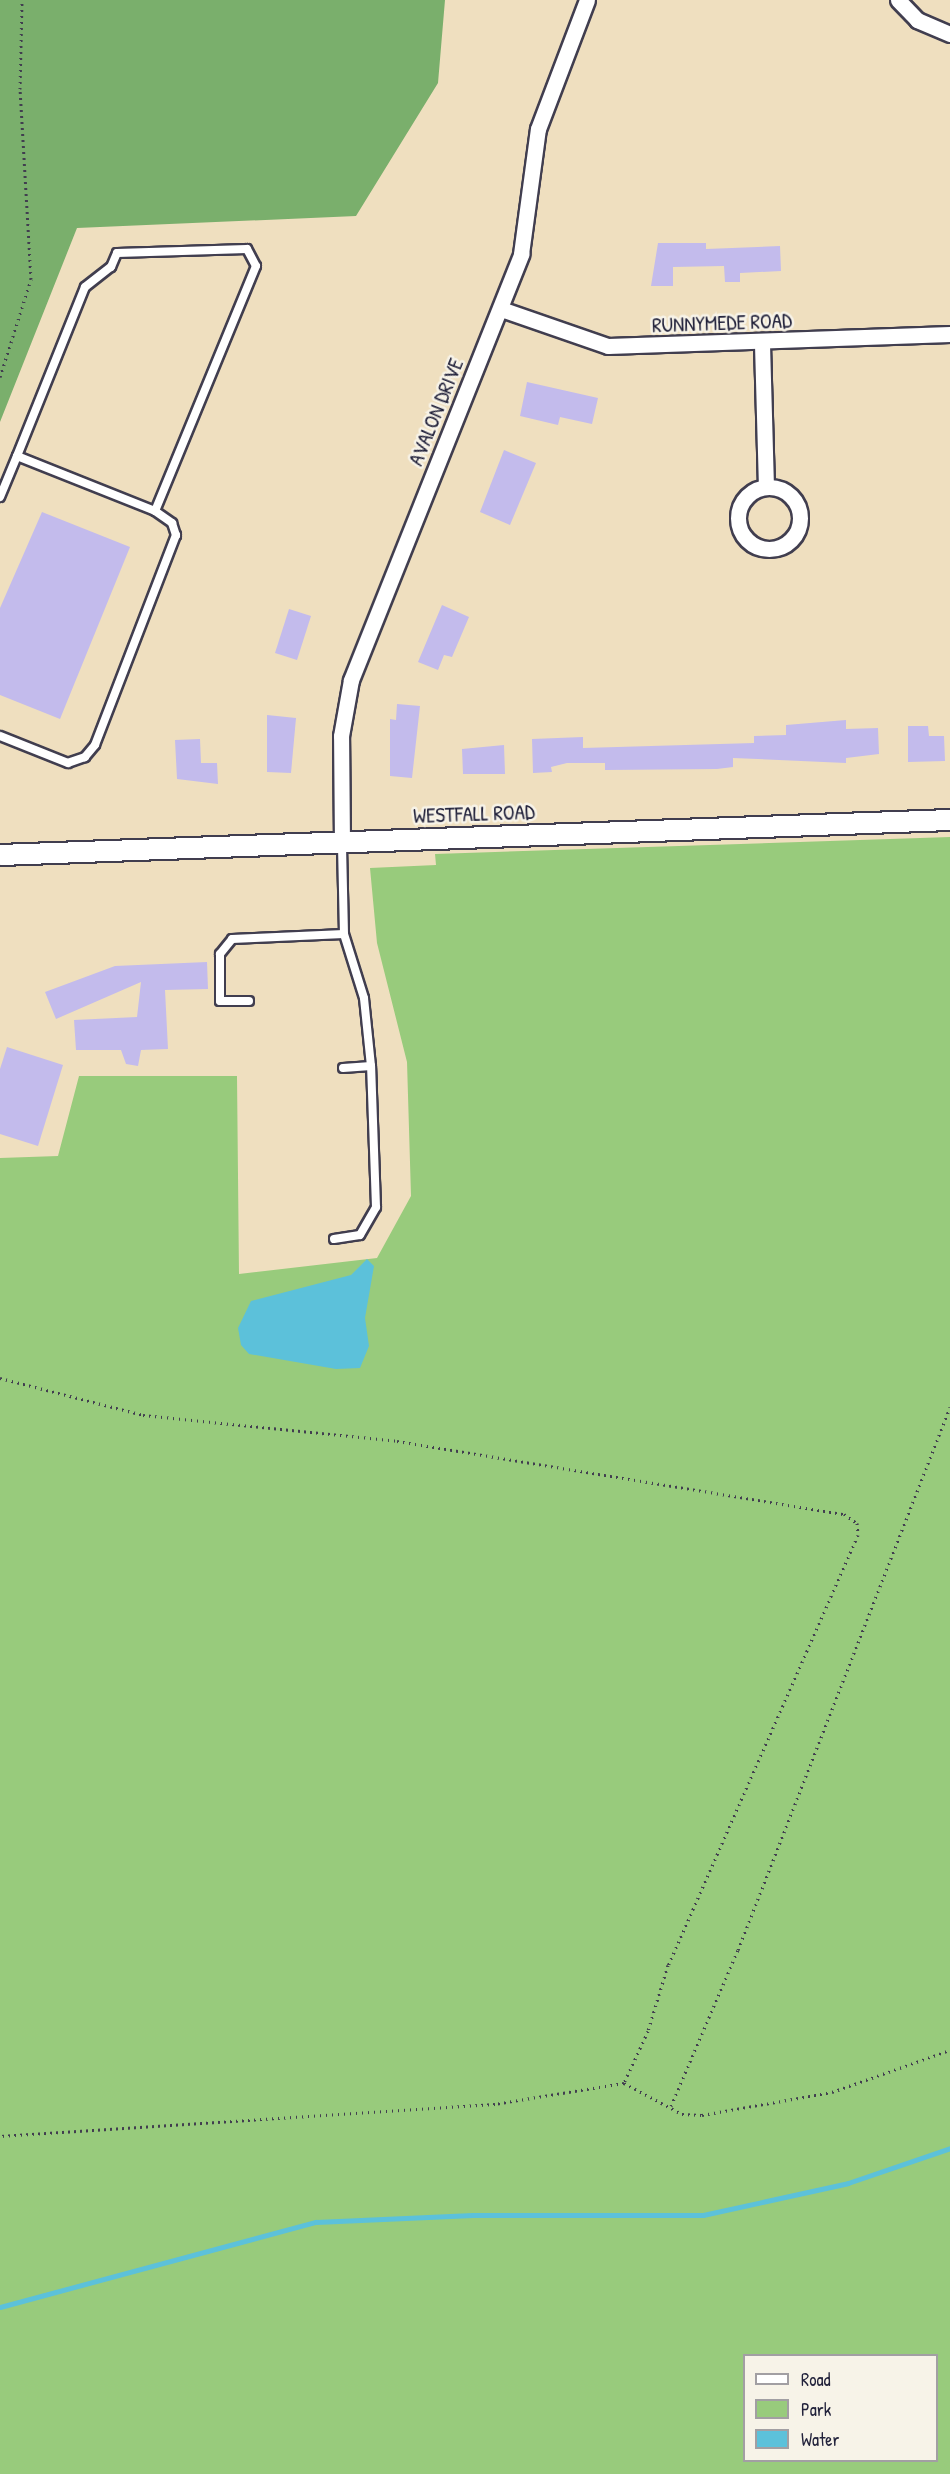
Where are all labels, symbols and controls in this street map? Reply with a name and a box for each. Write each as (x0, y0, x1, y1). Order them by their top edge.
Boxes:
street label: RUNNYMEDE ROAD (652, 308, 792, 338)
street label: AVALON DRIVE (403, 355, 469, 469)
street label: WESTFALL ROAD (413, 799, 535, 829)
legend (743, 2354, 938, 2462)
text: Road (801, 2367, 831, 2392)
text: Park (801, 2397, 831, 2422)
text: Water (801, 2427, 839, 2452)

